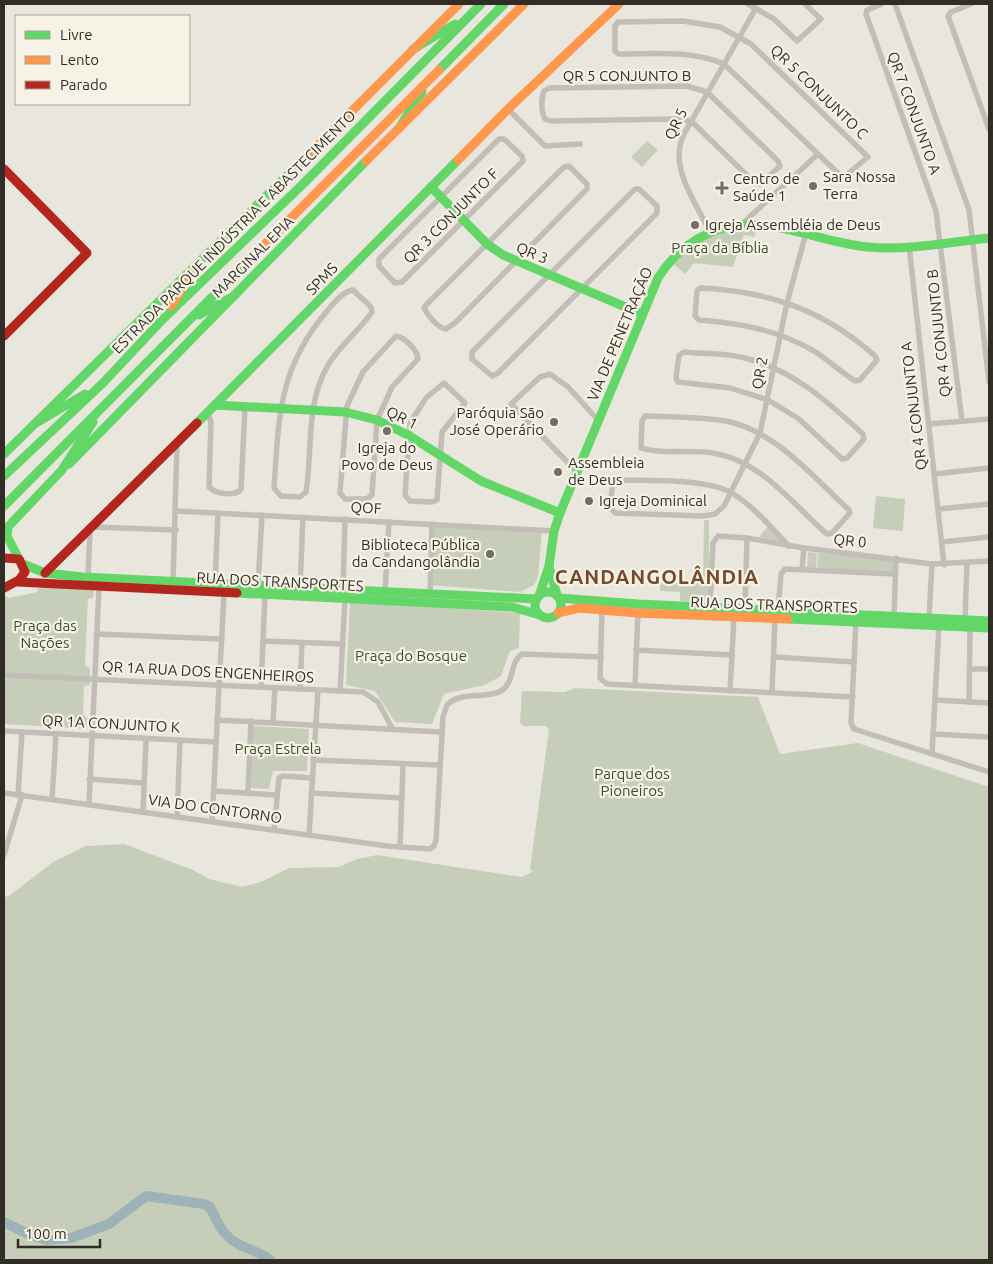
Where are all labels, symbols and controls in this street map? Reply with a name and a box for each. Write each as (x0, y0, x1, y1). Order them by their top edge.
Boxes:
legend (15, 15, 190, 105)
text: Livre (60, 26, 93, 43)
street label: QR 5 CONJUNTO C (767, 41, 871, 142)
street label: QR 7 CONJUNTO A (884, 49, 945, 177)
text: Lento (60, 51, 99, 68)
street label: QR 5 CONJUNTO B (563, 67, 691, 84)
text: Parado (60, 76, 107, 93)
street label: QR 5 (661, 105, 690, 142)
street label: ESTRADA PARQUE INDÚSTRIA E ABASTECIMENTO (108, 106, 359, 357)
street label: QR 3 CONJUNTO F (400, 165, 502, 267)
place label: Sara Nossa Terra (823, 168, 896, 202)
place label: Centro de Saúde 1 (733, 170, 800, 204)
marker: Sara Nossa Terra (807, 180, 819, 192)
marker: Centro de Saúde 1 (715, 181, 729, 195)
street label: MARGINAL EPIA (208, 212, 297, 301)
place label: Igreja Assembléia de Deus (705, 216, 881, 233)
marker: Igreja Assembléia de Deus (689, 219, 701, 231)
street label: QR 3 (514, 238, 551, 267)
park label: Praça da Bíblia (671, 239, 769, 256)
street label: SPMS (302, 259, 341, 298)
street label: VIA DE PENETRAÇÃO (584, 264, 655, 403)
street label: QR 4 CONJUNTO B (923, 268, 954, 398)
street label: QR 4 CONJUNTO A (897, 341, 930, 471)
street label: QR 2 (748, 355, 771, 391)
street label: QR 1 (384, 403, 421, 433)
place label: Paróquia São José Operário (449, 404, 544, 438)
marker: Paróquia São José Operário (548, 416, 560, 428)
marker: Igreja do Povo de Deus (381, 425, 393, 437)
place label: Igreja do Povo de Deus (341, 439, 433, 473)
place label: Assembleia de Deus (568, 454, 645, 488)
marker: Assembleia de Deus (552, 466, 564, 478)
place label: Igreja Dominical (599, 492, 707, 509)
marker: Igreja Dominical (583, 495, 595, 507)
street label: QOF (350, 498, 382, 517)
street label: QR 0 (833, 530, 867, 551)
place label: Biblioteca Pública da Candangolândia (352, 536, 480, 570)
marker: Biblioteca Pública da Candangolândia (484, 548, 496, 560)
district label: CANDANGOLÂNDIA (555, 565, 759, 588)
street label: RUA DOS TRANSPORTES (196, 569, 364, 594)
street label: RUA DOS TRANSPORTES (690, 593, 858, 616)
park label: Praça das Nações (13, 617, 77, 651)
park label: Praça do Bosque (355, 647, 467, 664)
street label: QR 1A RUA DOS ENGENHEIROS (102, 657, 315, 686)
street label: QR 1A CONJUNTO K (42, 711, 180, 736)
park label: Praça Estrela (235, 740, 321, 757)
park label: Parque dos Pioneiros (594, 765, 670, 799)
street label: VIA DO CONTORNO (147, 791, 283, 826)
scale bar (18, 1216, 100, 1248)
text: 100 m (25, 1225, 67, 1242)

